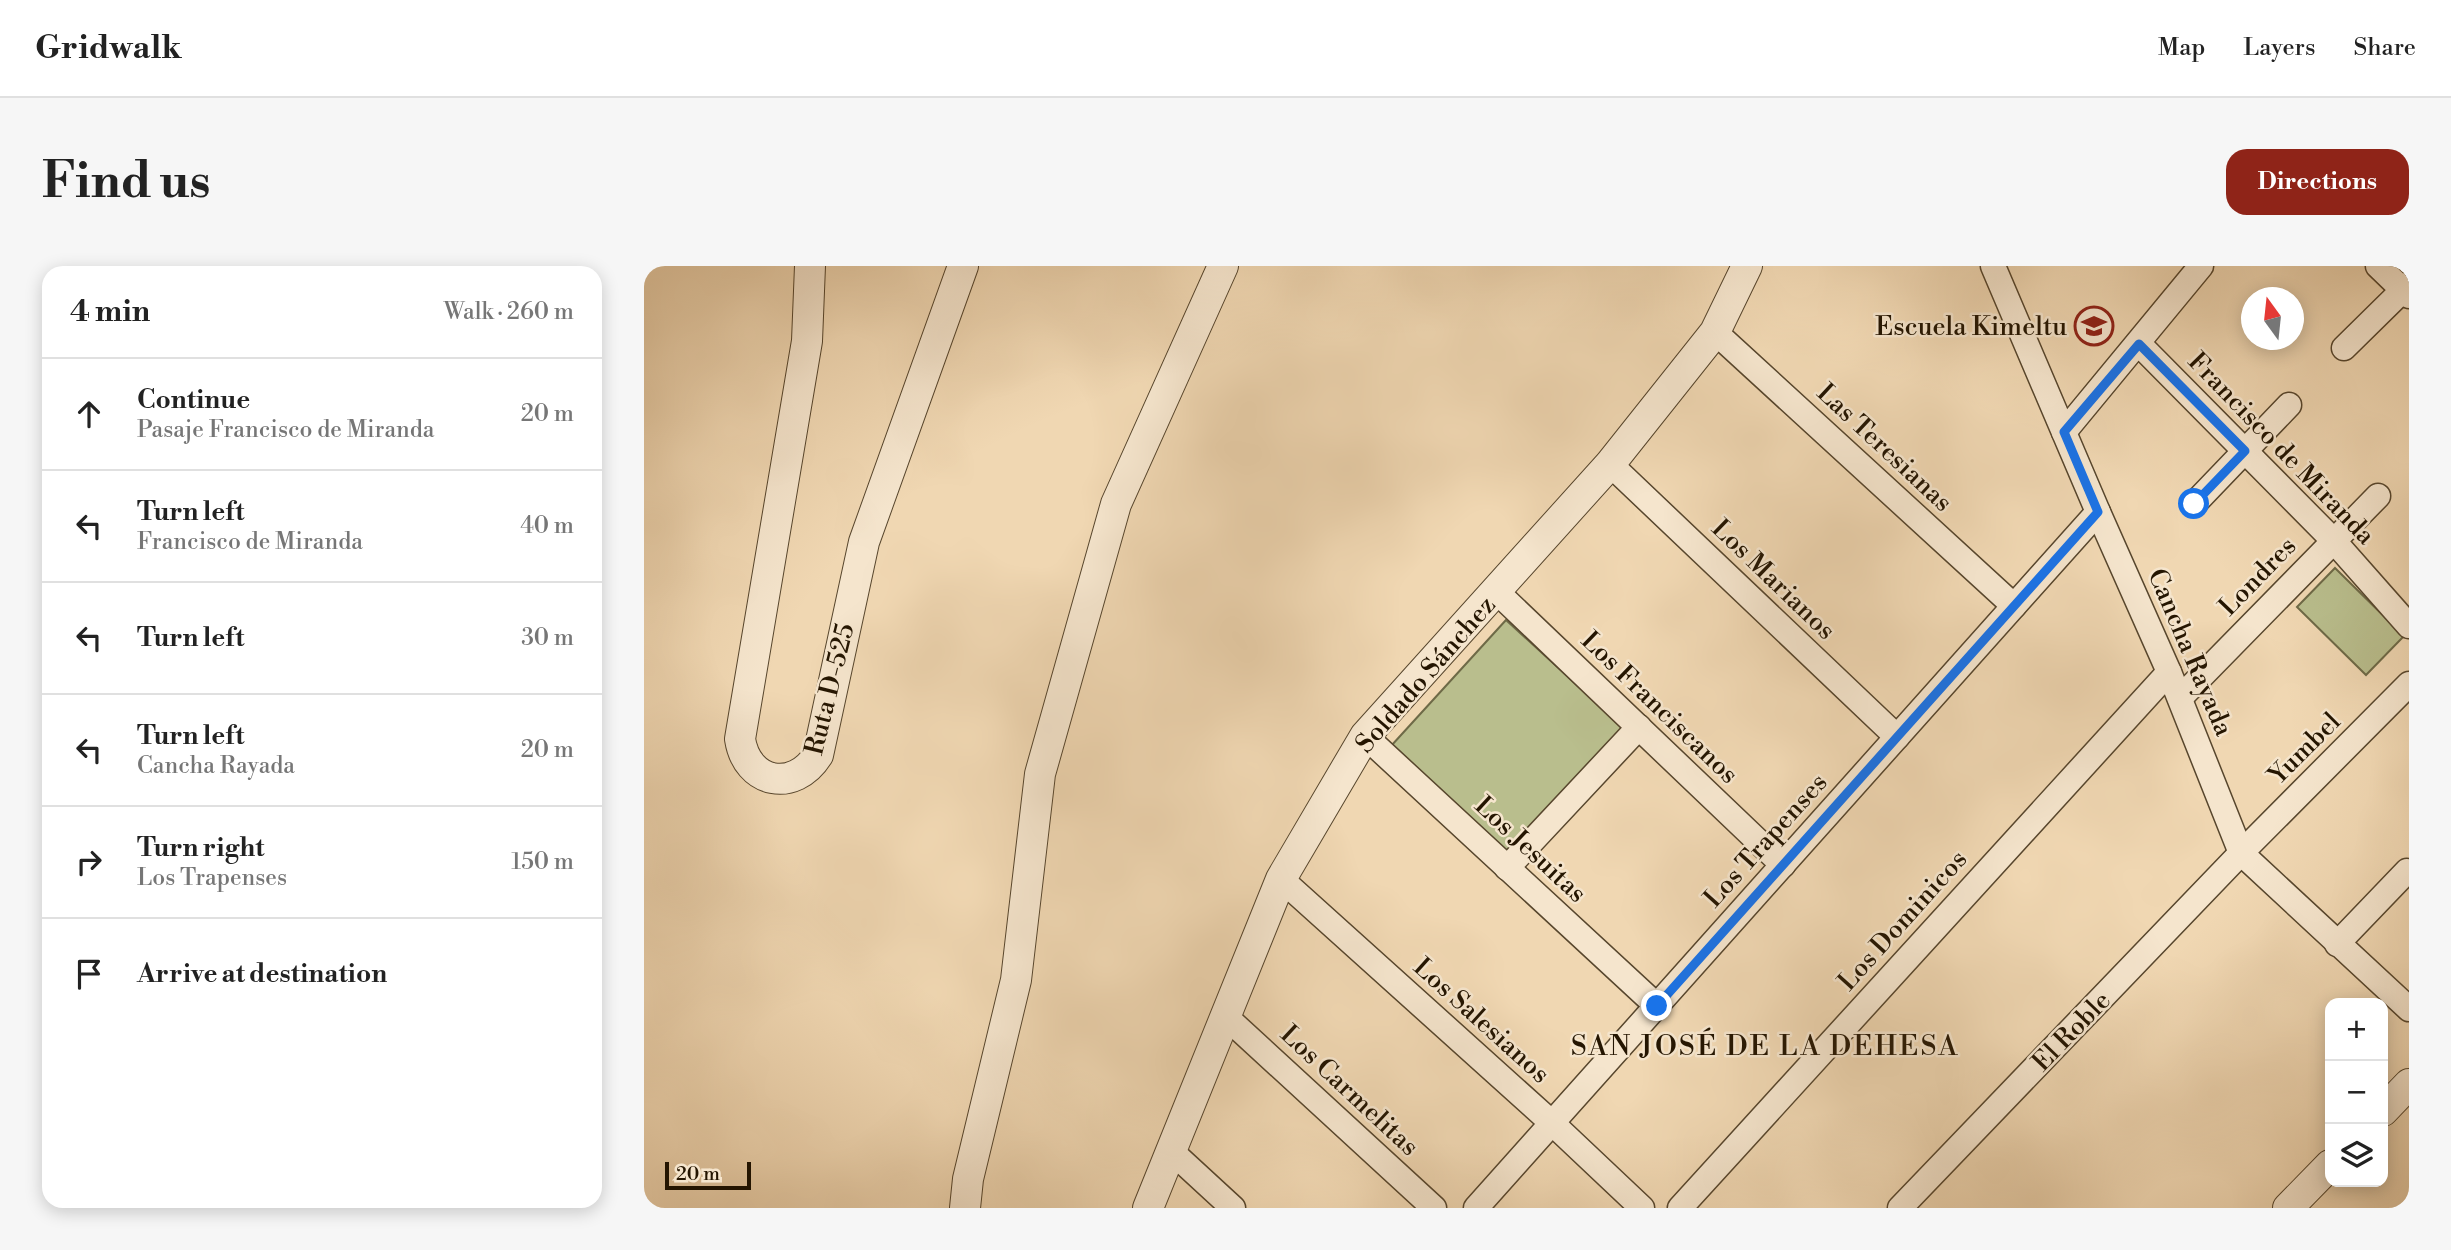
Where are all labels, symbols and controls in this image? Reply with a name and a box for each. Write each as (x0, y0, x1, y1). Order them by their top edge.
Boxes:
text: Gridwalk (35, 28, 182, 69)
text: Map (2158, 33, 2205, 63)
text: Layers (2243, 33, 2315, 63)
text: Share (2353, 33, 2416, 63)
button: Directions (2226, 149, 2409, 215)
text: Find us (42, 152, 211, 213)
north arrow (2241, 287, 2304, 350)
text: 4 min (70, 293, 150, 331)
text: Walk · 260 m (444, 298, 574, 326)
school or university icon: Escuela Kimeltu (2073, 305, 2115, 347)
place label: Escuela Kimeltu (1875, 311, 2067, 343)
street label: Francisco de Miranda (2181, 346, 2382, 552)
street label: Las Teresianas (1810, 377, 1959, 519)
text: Continue (137, 384, 250, 416)
icon: ahead (70, 395, 108, 433)
text: 20 m (521, 400, 574, 428)
text: Pasaje Francisco de Miranda (137, 416, 434, 444)
route start (2178, 488, 2209, 519)
text: Turn left (137, 496, 245, 528)
icon: left (70, 507, 108, 545)
text: 40 m (520, 512, 574, 540)
street label: Los Marianos (1705, 513, 1842, 647)
text: Francisco de Miranda (137, 528, 363, 556)
street label: Londres (2212, 530, 2303, 623)
street label: Cancha Rayada (2140, 564, 2240, 742)
street label: Soldado Sánchez (1349, 590, 1503, 760)
icon: left (70, 619, 108, 657)
street label: Ruta D-525 (798, 620, 862, 759)
text: Turn left (137, 622, 245, 654)
text: 30 m (521, 624, 574, 652)
street label: Los Franciscanos (1574, 625, 1745, 791)
street label: Yumbel (2261, 706, 2348, 793)
text: Turn left (137, 720, 245, 752)
icon: left (70, 731, 108, 769)
text: 20 m (521, 736, 574, 764)
text: Cancha Rayada (137, 752, 295, 780)
street label: Los Trapenses (1697, 767, 1834, 914)
street label: Los Jesuitas (1468, 790, 1593, 910)
text: Turn right (137, 832, 265, 864)
icon: right (70, 843, 108, 881)
street label: Los Dominicos (1831, 844, 1974, 997)
text: 150 m (511, 848, 574, 876)
text: Los Trapenses (137, 864, 287, 892)
street label: Los Salesianos (1407, 951, 1556, 1090)
icon: arrive (70, 955, 108, 993)
text: Arrive at destination (137, 958, 387, 990)
street label: El Roble (2026, 985, 2118, 1078)
route end (1641, 990, 1672, 1021)
map controls (2325, 998, 2388, 1187)
button: + (2325, 998, 2388, 1061)
street label: Los Carmelitas (1274, 1019, 1425, 1163)
district label: SAN JOSÉ DE LA DEHESA (1571, 1027, 1959, 1064)
button: − (2325, 1061, 2388, 1124)
button: layers (2325, 1124, 2388, 1187)
scale bar (665, 1159, 751, 1191)
text: 20 m (676, 1162, 720, 1186)

